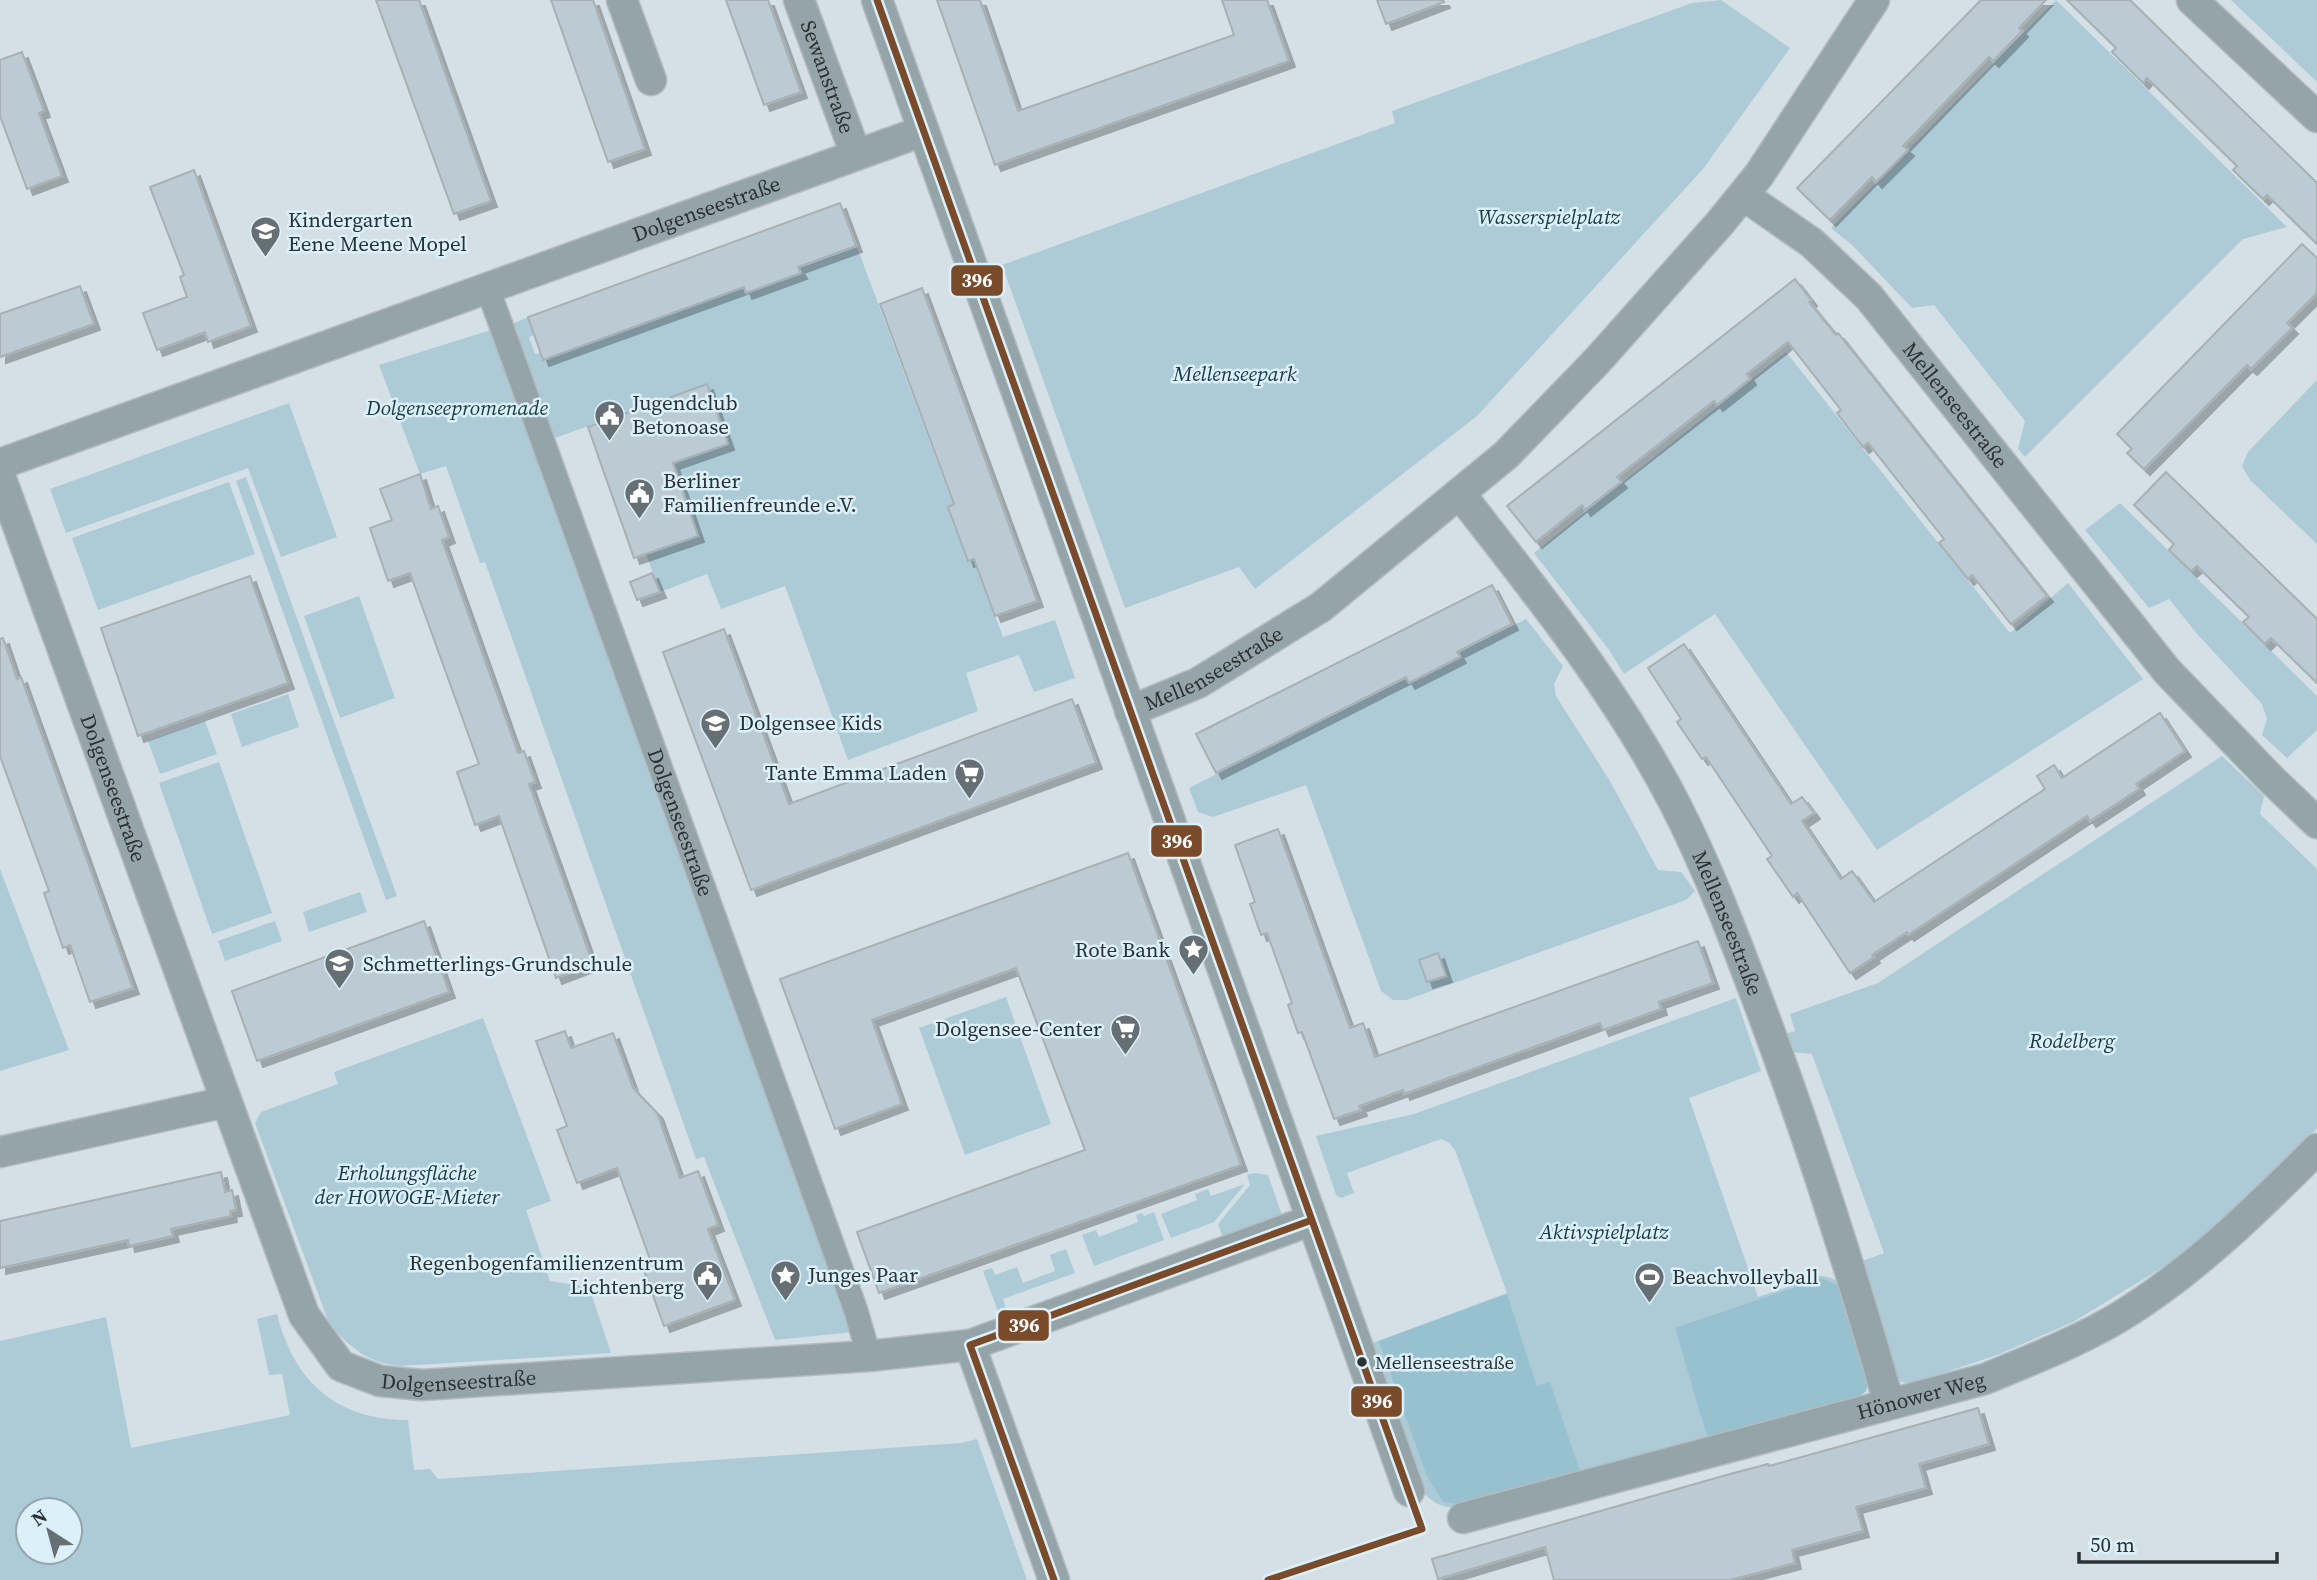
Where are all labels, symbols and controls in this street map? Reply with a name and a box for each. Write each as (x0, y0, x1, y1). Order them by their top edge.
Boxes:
street label: Sewanstraße (794, 16, 862, 138)
street label: Dolgenseestraße (628, 169, 784, 249)
park label: Wasserspielplatz (1478, 202, 1622, 231)
place label: Kindergarten Eene Meene Mopel (288, 205, 467, 258)
school or university icon: Kindergarten Eene Meene Mopel (248, 215, 282, 259)
line badge: 396 (950, 264, 1004, 297)
text: 396 (962, 267, 992, 293)
street label: Mellenseestraße (1896, 336, 2015, 474)
park label: Mellenseepark (1172, 359, 1297, 388)
place label: Jugendclub Betonoase (631, 388, 738, 441)
park label: Dolgenseepromenade (365, 393, 549, 422)
public building icon: Jugendclub Betonoase (592, 398, 626, 442)
place label: Berliner Familienfreunde e.V. (663, 466, 857, 519)
public building icon: Berliner Familienfreunde e.V. (623, 476, 657, 520)
street label: Mellenseestraße (1140, 619, 1288, 717)
school or university icon: Dolgensee Kids (699, 706, 733, 750)
place label: Dolgensee Kids (739, 708, 882, 737)
street label: Dolgenseestraße (73, 710, 154, 866)
street label: Dolgenseestraße (641, 744, 721, 900)
supermarket icon: Tante Emma Laden (953, 756, 987, 800)
place label: Tante Emma Laden (765, 758, 947, 787)
line badge: 396 (1150, 824, 1203, 858)
text: 396 (1162, 828, 1192, 854)
street label: Mellenseestraße (1685, 846, 1770, 1000)
place icon: Rote Bank (1176, 933, 1210, 977)
place label: Rote Bank (1075, 935, 1171, 964)
school or university icon: Schmetterlings-Grundschule (323, 947, 357, 991)
place label: Schmetterlings-Grundschule (363, 949, 632, 978)
supermarket icon: Dolgensee-Center (1108, 1012, 1142, 1056)
place label: Dolgensee-Center (935, 1014, 1102, 1043)
park label: Rodelberg (2028, 1026, 2116, 1055)
park label: Erholungsfläche der HOWOGE-Mieter (314, 1158, 500, 1211)
park label: Aktivspielplatz (1538, 1217, 1670, 1246)
place label: Regenbogenfamilienzentrum Lichtenberg (409, 1248, 684, 1301)
public building icon: Regenbogenfamilienzentrum Lichtenberg (690, 1258, 724, 1302)
place icon: Junges Paar (768, 1258, 802, 1302)
place label: Junges Paar (807, 1260, 918, 1289)
sports icon: Beachvolleyball (1632, 1260, 1666, 1304)
place label: Beachvolleyball (1672, 1262, 1819, 1291)
line badge: 396 (997, 1309, 1050, 1342)
text: 396 (1009, 1312, 1039, 1338)
place label: Mellenseestraße (1375, 1349, 1514, 1375)
marker: Mellenseestraße (1355, 1355, 1369, 1369)
street label: Dolgenseestraße (380, 1363, 537, 1399)
street label: Hönower Weg (1854, 1365, 1988, 1427)
line badge: 396 (1350, 1385, 1403, 1418)
text: 396 (1362, 1388, 1392, 1414)
north arrow (14, 1496, 84, 1566)
text: N (26, 1503, 52, 1532)
scale bar (2079, 1520, 2277, 1564)
text: 50 m (2090, 1530, 2135, 1559)

